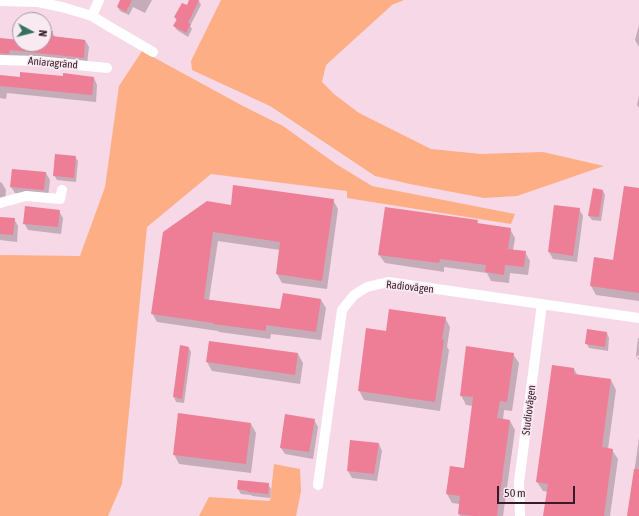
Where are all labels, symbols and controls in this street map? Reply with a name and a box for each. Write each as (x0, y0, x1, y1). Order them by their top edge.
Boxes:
north arrow (12, 12, 52, 52)
text: N (37, 29, 49, 37)
street label: Aniaragränd (28, 54, 78, 72)
street label: Radiovägen (386, 278, 434, 296)
street label: Studiovägen (519, 384, 539, 436)
scale bar (499, 478, 577, 504)
text: 50 m (504, 486, 526, 500)

